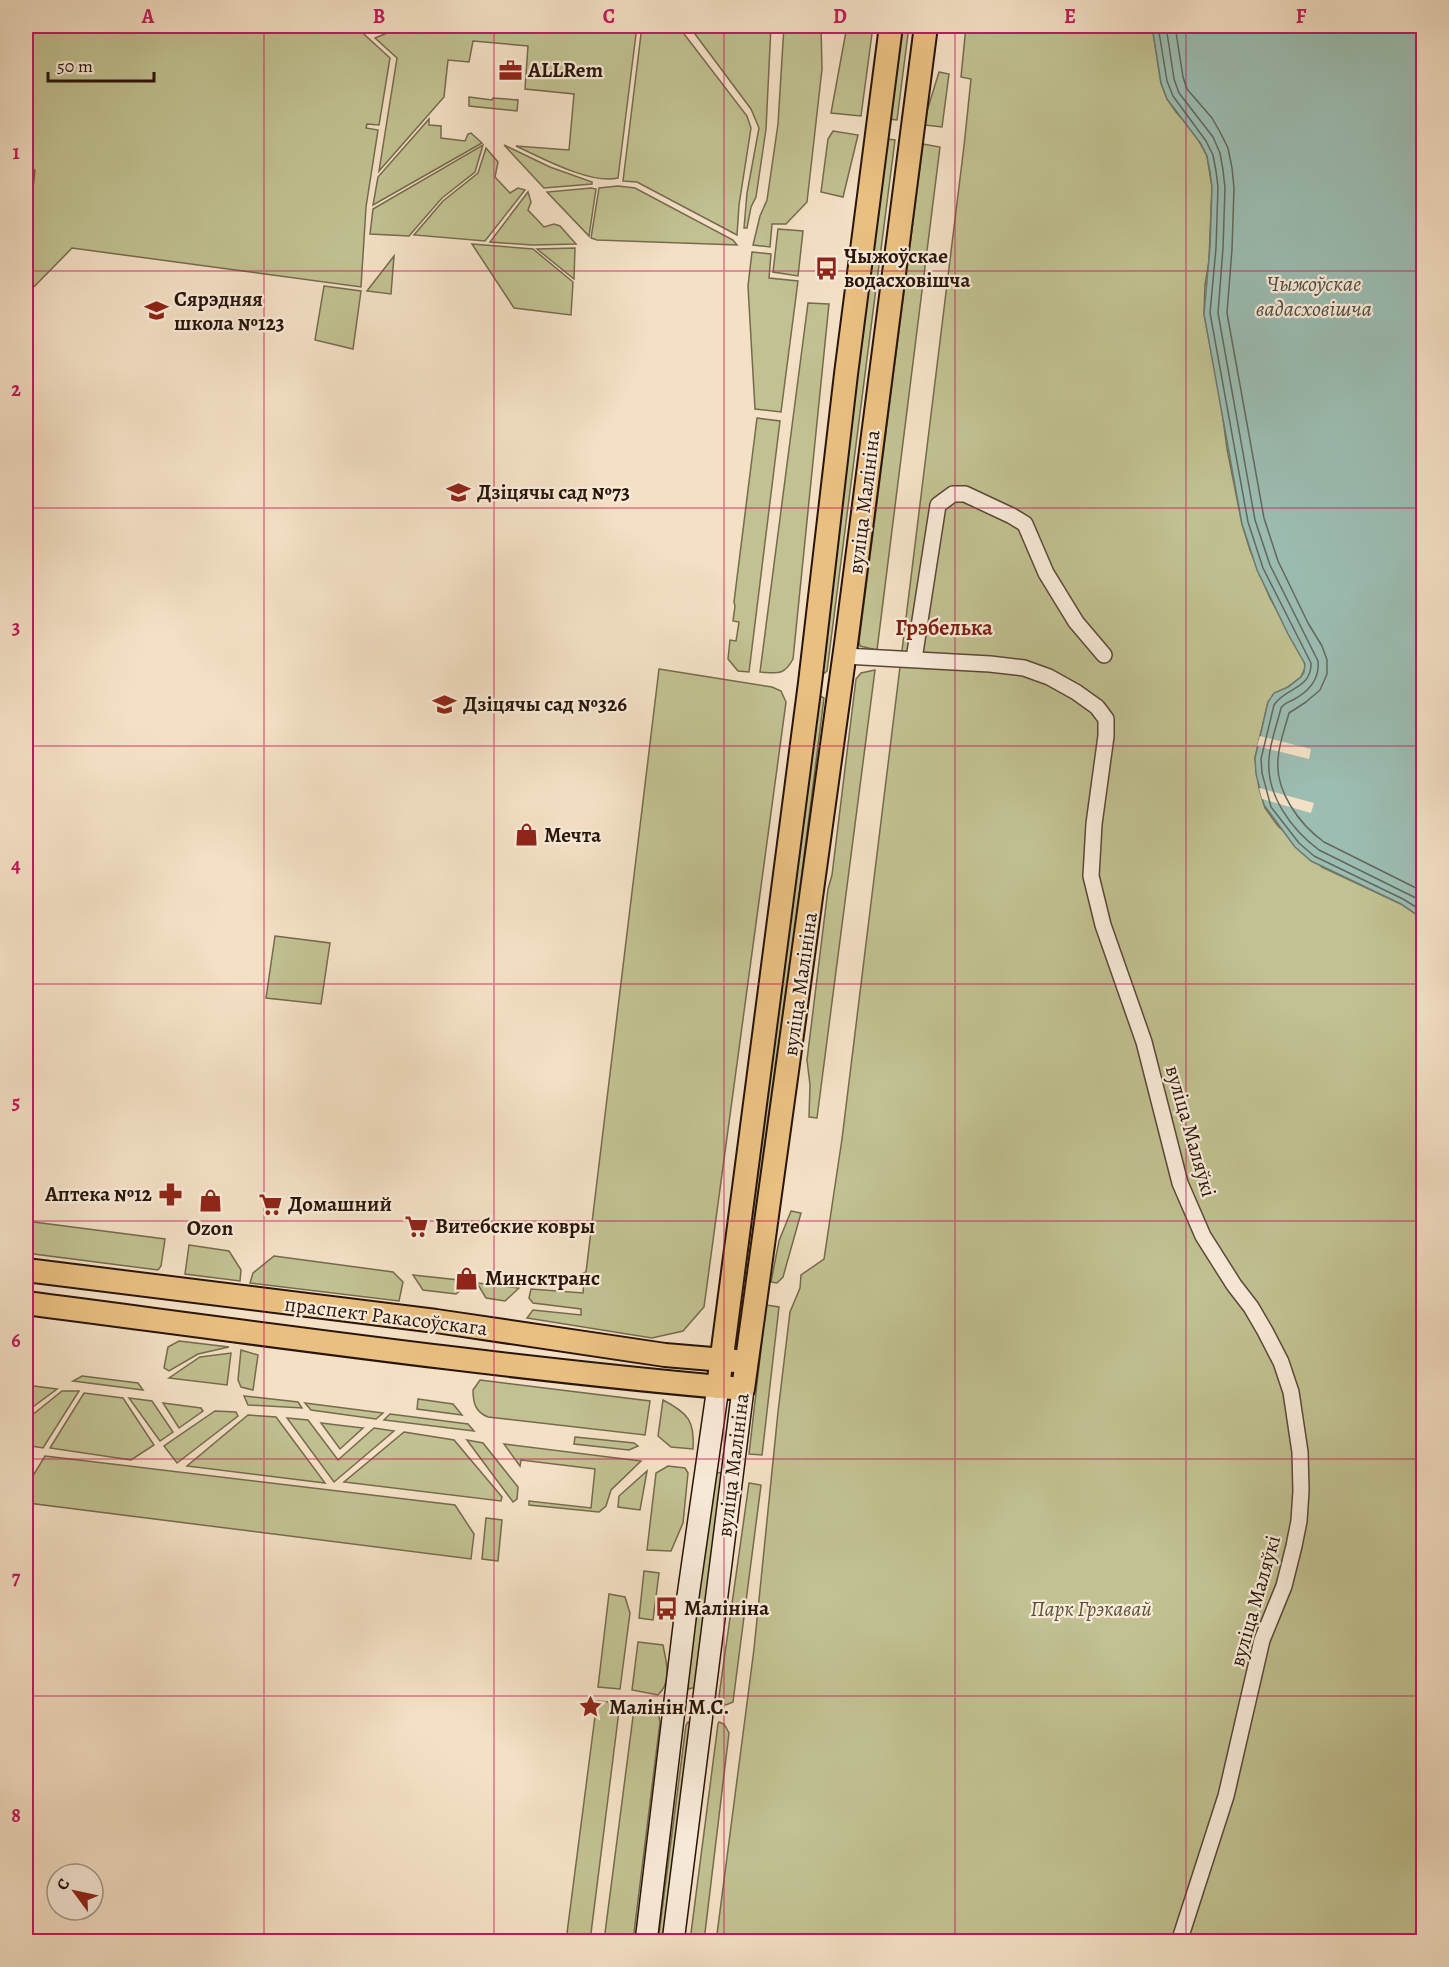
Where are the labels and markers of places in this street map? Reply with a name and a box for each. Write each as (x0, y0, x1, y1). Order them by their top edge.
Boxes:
place label: ALLRem (527, 56, 603, 84)
office icon: ALLRem (497, 57, 523, 83)
place label: Чыжоўскае водасховішча (844, 242, 970, 294)
bus stop icon: Чыжоўскае водасховішча (813, 255, 839, 281)
place label: Сярэдняя школа №123 (174, 285, 285, 337)
school or university icon: Сярэдняя школа №123 (143, 298, 169, 324)
place label: Дзіцячы сад №73 (477, 478, 630, 506)
school or university icon: Дзіцячы сад №73 (446, 479, 472, 505)
place label: Дзіцячы сад №326 (463, 690, 627, 718)
school or university icon: Дзіцячы сад №326 (432, 691, 458, 717)
place label: Мечта (544, 821, 601, 849)
shop icon: Мечта (513, 822, 539, 848)
place label: Аптека №12 (44, 1180, 152, 1208)
pharmacy icon: Аптека №12 (157, 1181, 183, 1207)
shop icon: Ozon (197, 1187, 223, 1213)
place label: Домашний (288, 1190, 392, 1218)
supermarket icon: Домашний (257, 1191, 283, 1217)
place label: Витебские ковры (435, 1212, 595, 1240)
supermarket icon: Витебские ковры (404, 1213, 430, 1239)
place label: Ozon (187, 1214, 233, 1242)
place label: Минсктранс (485, 1264, 600, 1292)
shop icon: Минсктранс (454, 1265, 480, 1291)
place label: Малініна (684, 1594, 769, 1622)
bus stop icon: Малініна (653, 1595, 679, 1621)
place label: Малінін М.С. (609, 1693, 729, 1721)
place icon: Малінін М.С. (578, 1694, 604, 1720)

